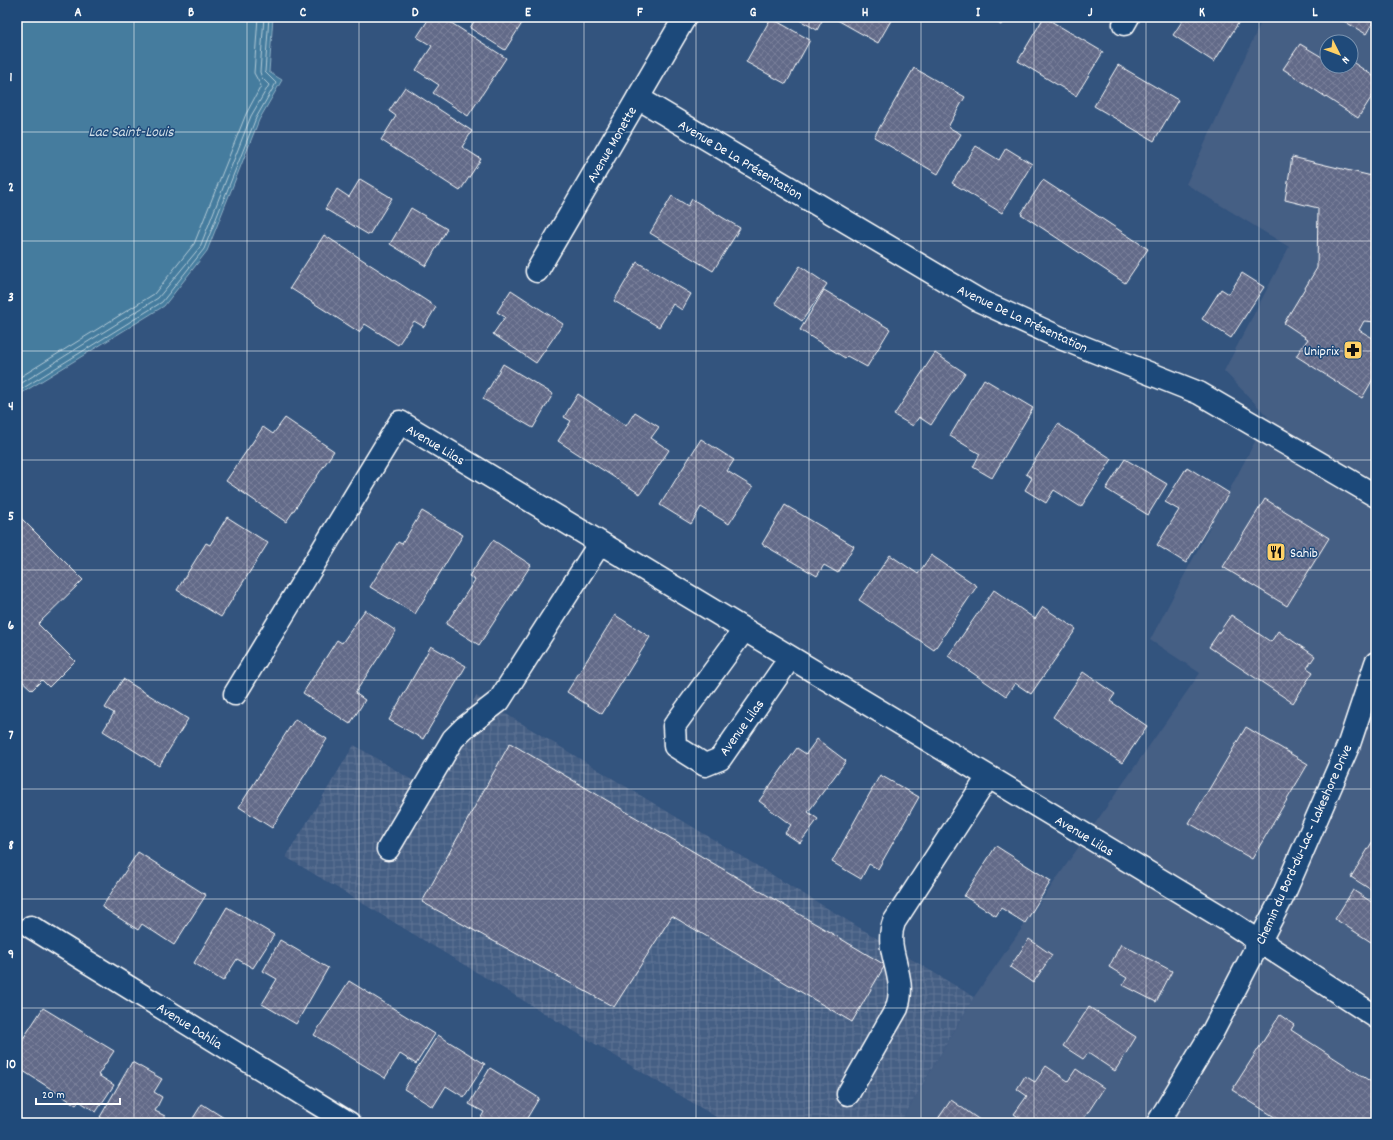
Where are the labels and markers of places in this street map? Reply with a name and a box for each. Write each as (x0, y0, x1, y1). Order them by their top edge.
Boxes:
pharmacy icon: Uniprix (1342, 339, 1364, 361)
place label: Uniprix (1304, 342, 1339, 362)
restaurant icon: Sahib (1265, 541, 1287, 563)
place label: Sahib (1290, 544, 1318, 564)

